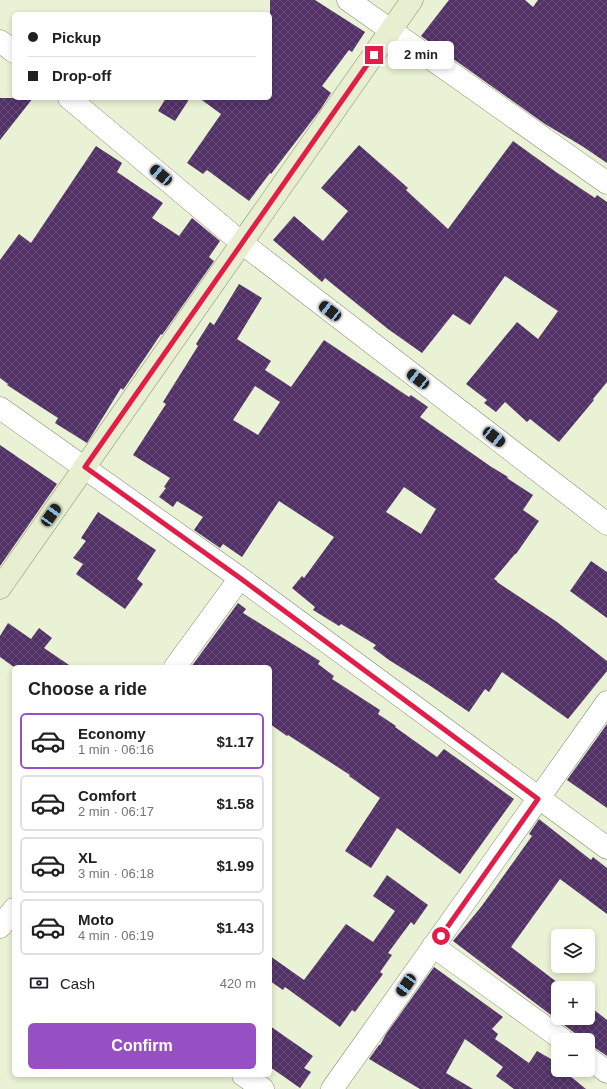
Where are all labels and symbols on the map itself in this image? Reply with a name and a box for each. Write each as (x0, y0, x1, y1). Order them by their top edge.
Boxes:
callout: 2 min (388, 41, 454, 69)
route end (365, 46, 383, 64)
car (148, 163, 174, 187)
car (317, 299, 343, 323)
car (405, 367, 431, 391)
car (481, 425, 507, 449)
car (39, 502, 63, 528)
route start (432, 927, 450, 945)
car (394, 972, 418, 998)

